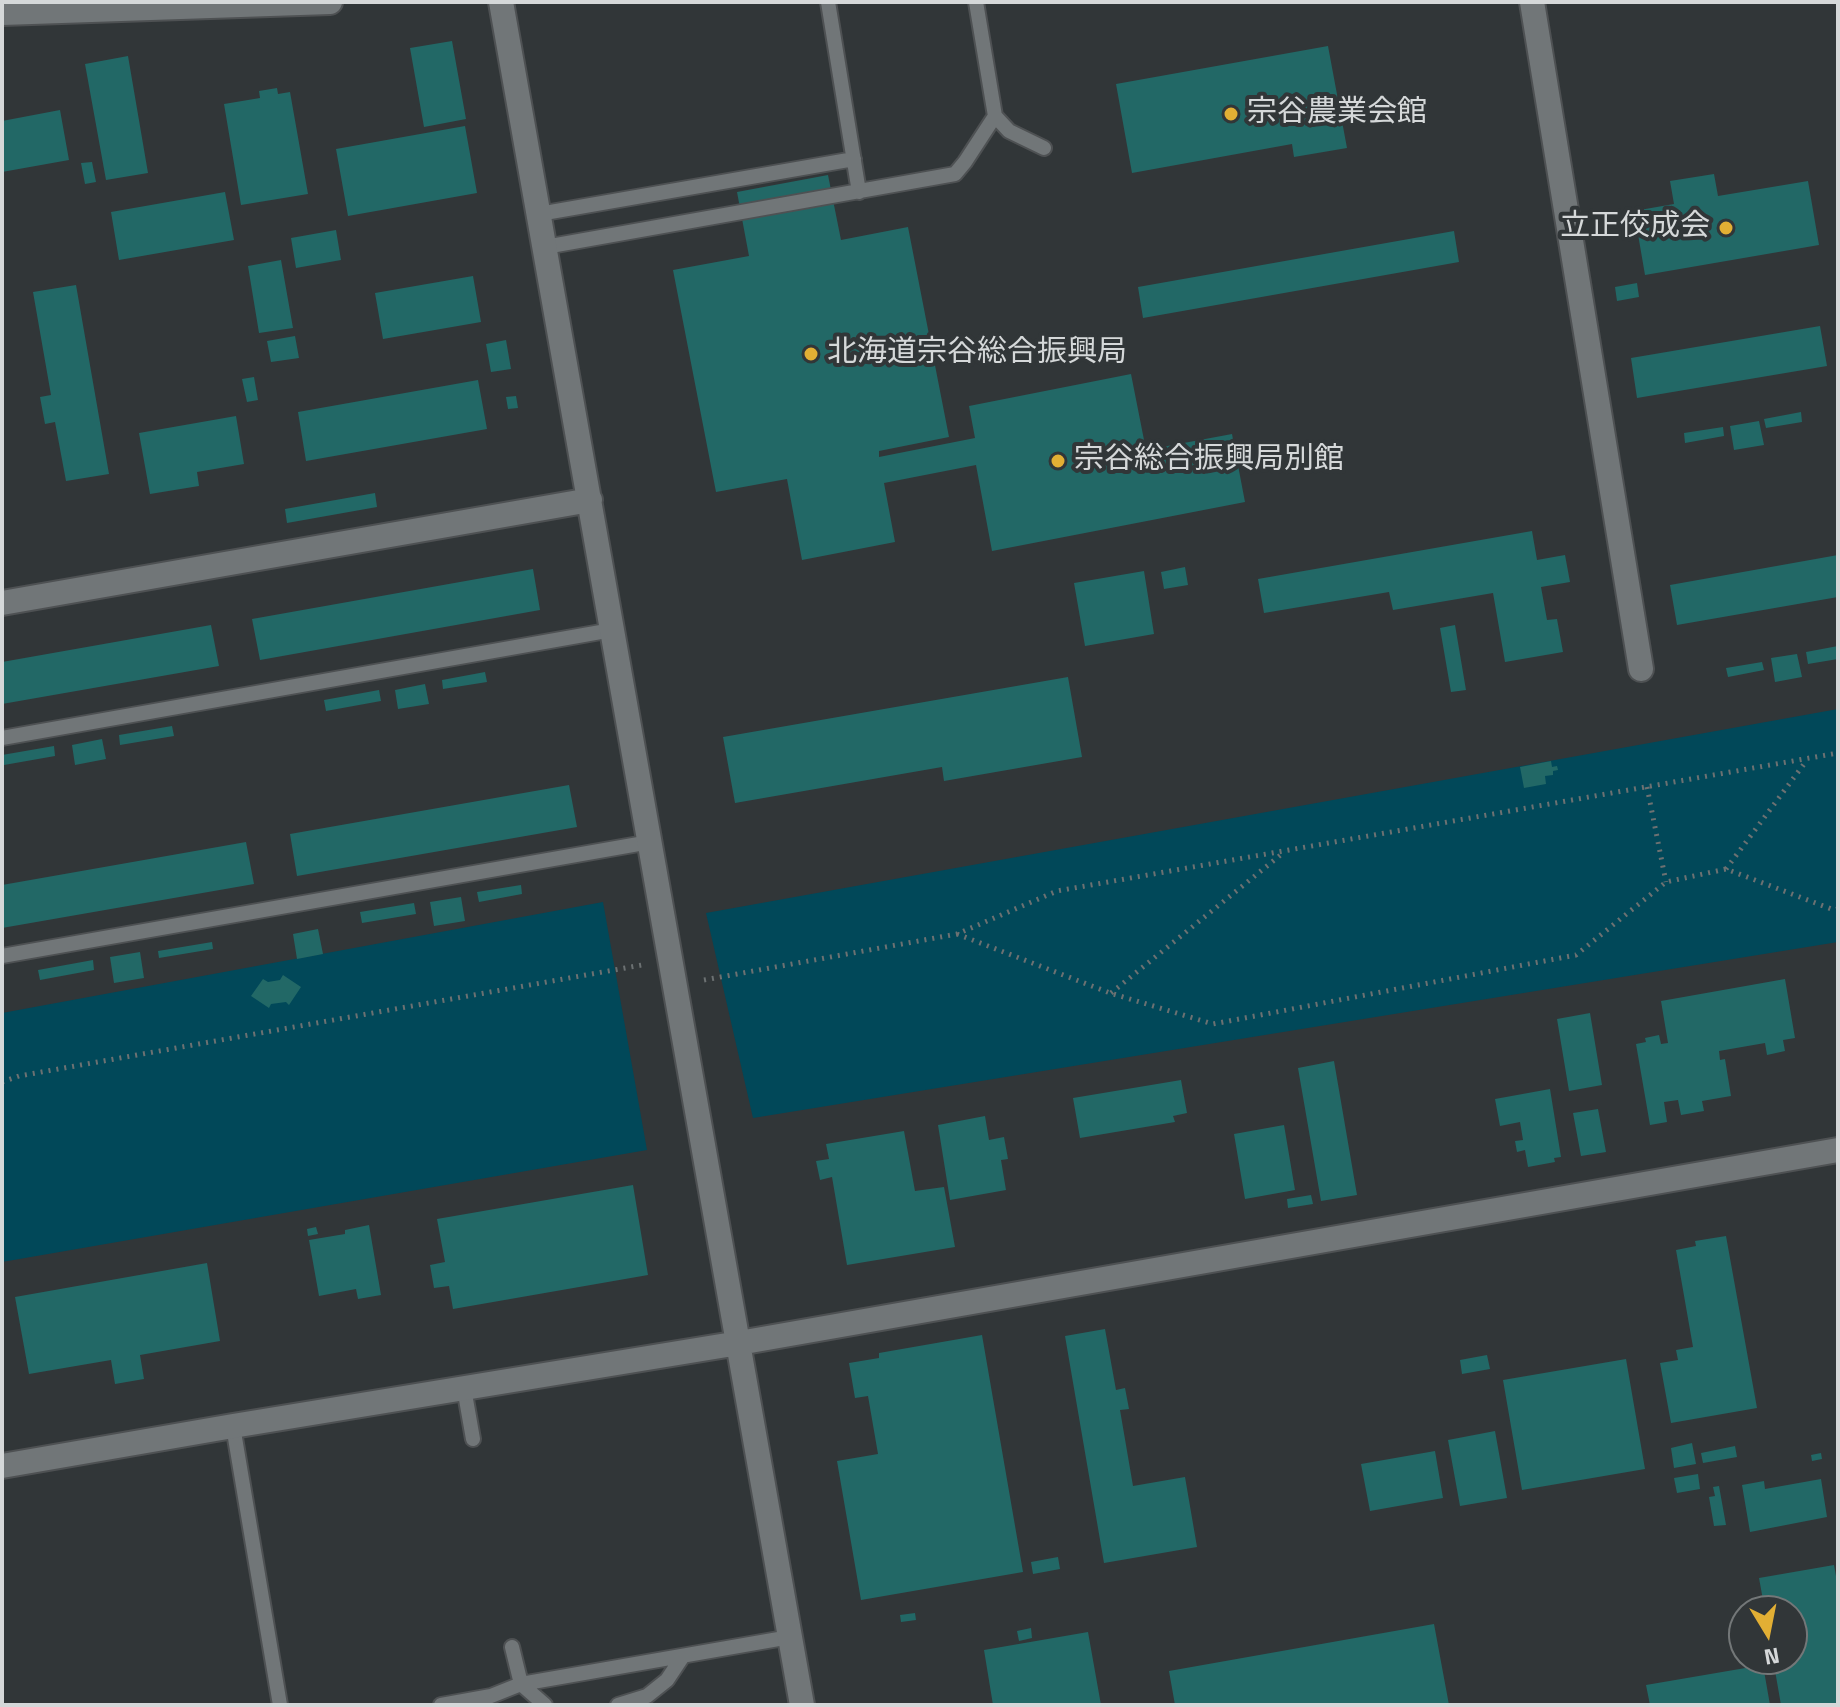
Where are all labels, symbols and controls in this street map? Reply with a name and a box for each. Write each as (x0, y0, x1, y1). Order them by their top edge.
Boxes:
place label: 宗谷農業会館 (1247, 96, 1427, 132)
marker: 宗谷農業会館 (1222, 105, 1240, 123)
place label: 立正佼成会 (1560, 210, 1710, 246)
marker: 立正佼成会 (1717, 219, 1735, 237)
place label: 北海道宗谷総合振興局 (827, 336, 1127, 372)
marker: 北海道宗谷総合振興局 (802, 345, 820, 363)
place label: 宗谷総合振興局別館 (1074, 443, 1344, 479)
marker: 宗谷総合振興局別館 (1049, 452, 1067, 470)
north arrow (1728, 1595, 1808, 1675)
text: N (1761, 1639, 1782, 1675)

